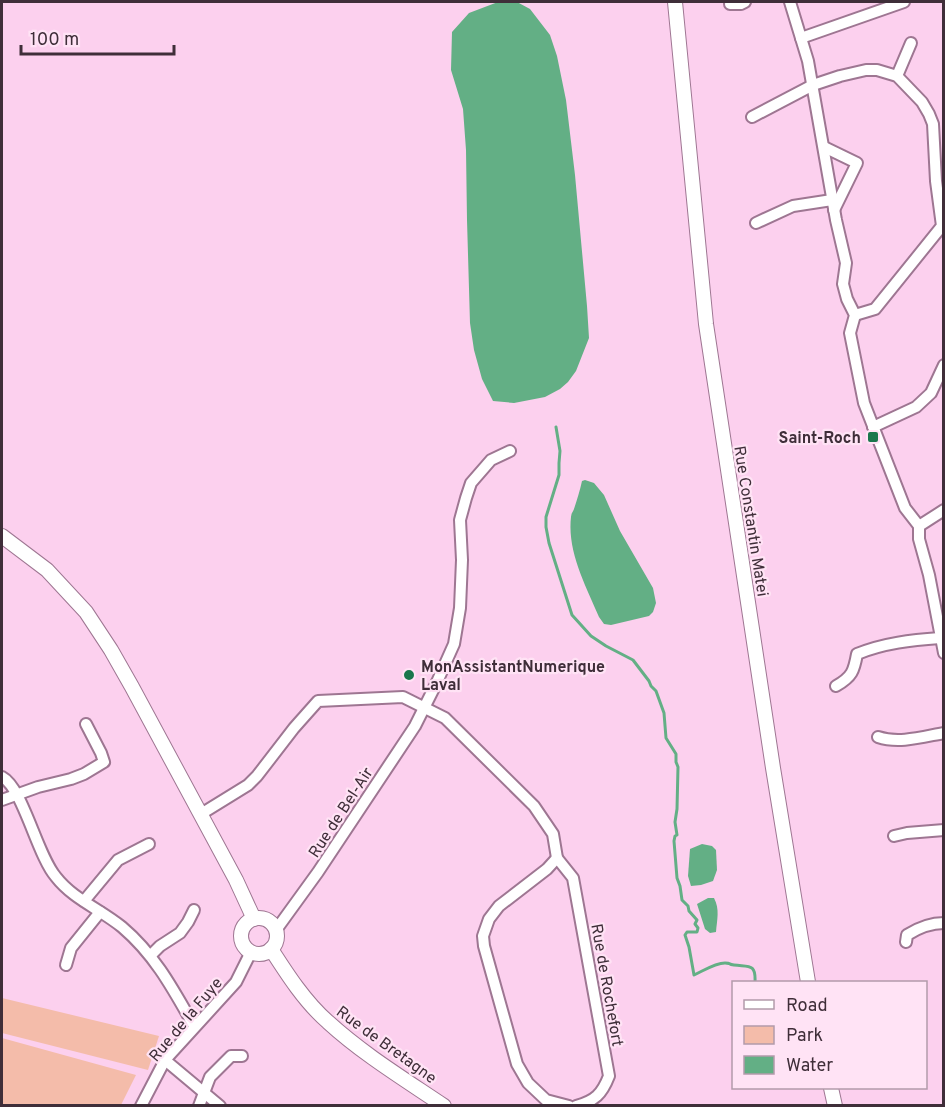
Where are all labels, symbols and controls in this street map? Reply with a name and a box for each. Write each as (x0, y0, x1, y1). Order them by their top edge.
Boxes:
scale bar (21, 18, 174, 56)
text: 100 m (30, 29, 79, 52)
place label: Saint-Roch (779, 429, 861, 449)
marker: Saint-Roch (866, 430, 880, 444)
street label: Rue Constantin Matei (728, 445, 772, 598)
place label: MonAssistantNumerique Laval (421, 658, 605, 696)
marker: MonAssistantNumerique Laval (402, 668, 416, 682)
street label: Rue de Bel-Air (305, 764, 378, 862)
street label: Rue de Rochefort (585, 922, 627, 1048)
street label: Rue de la Fuye (145, 974, 228, 1067)
legend (732, 981, 927, 1089)
text: Road (786, 995, 828, 1018)
street label: Rue de Bretagne (332, 1002, 440, 1089)
text: Park (786, 1025, 823, 1048)
text: Water (786, 1055, 833, 1078)

